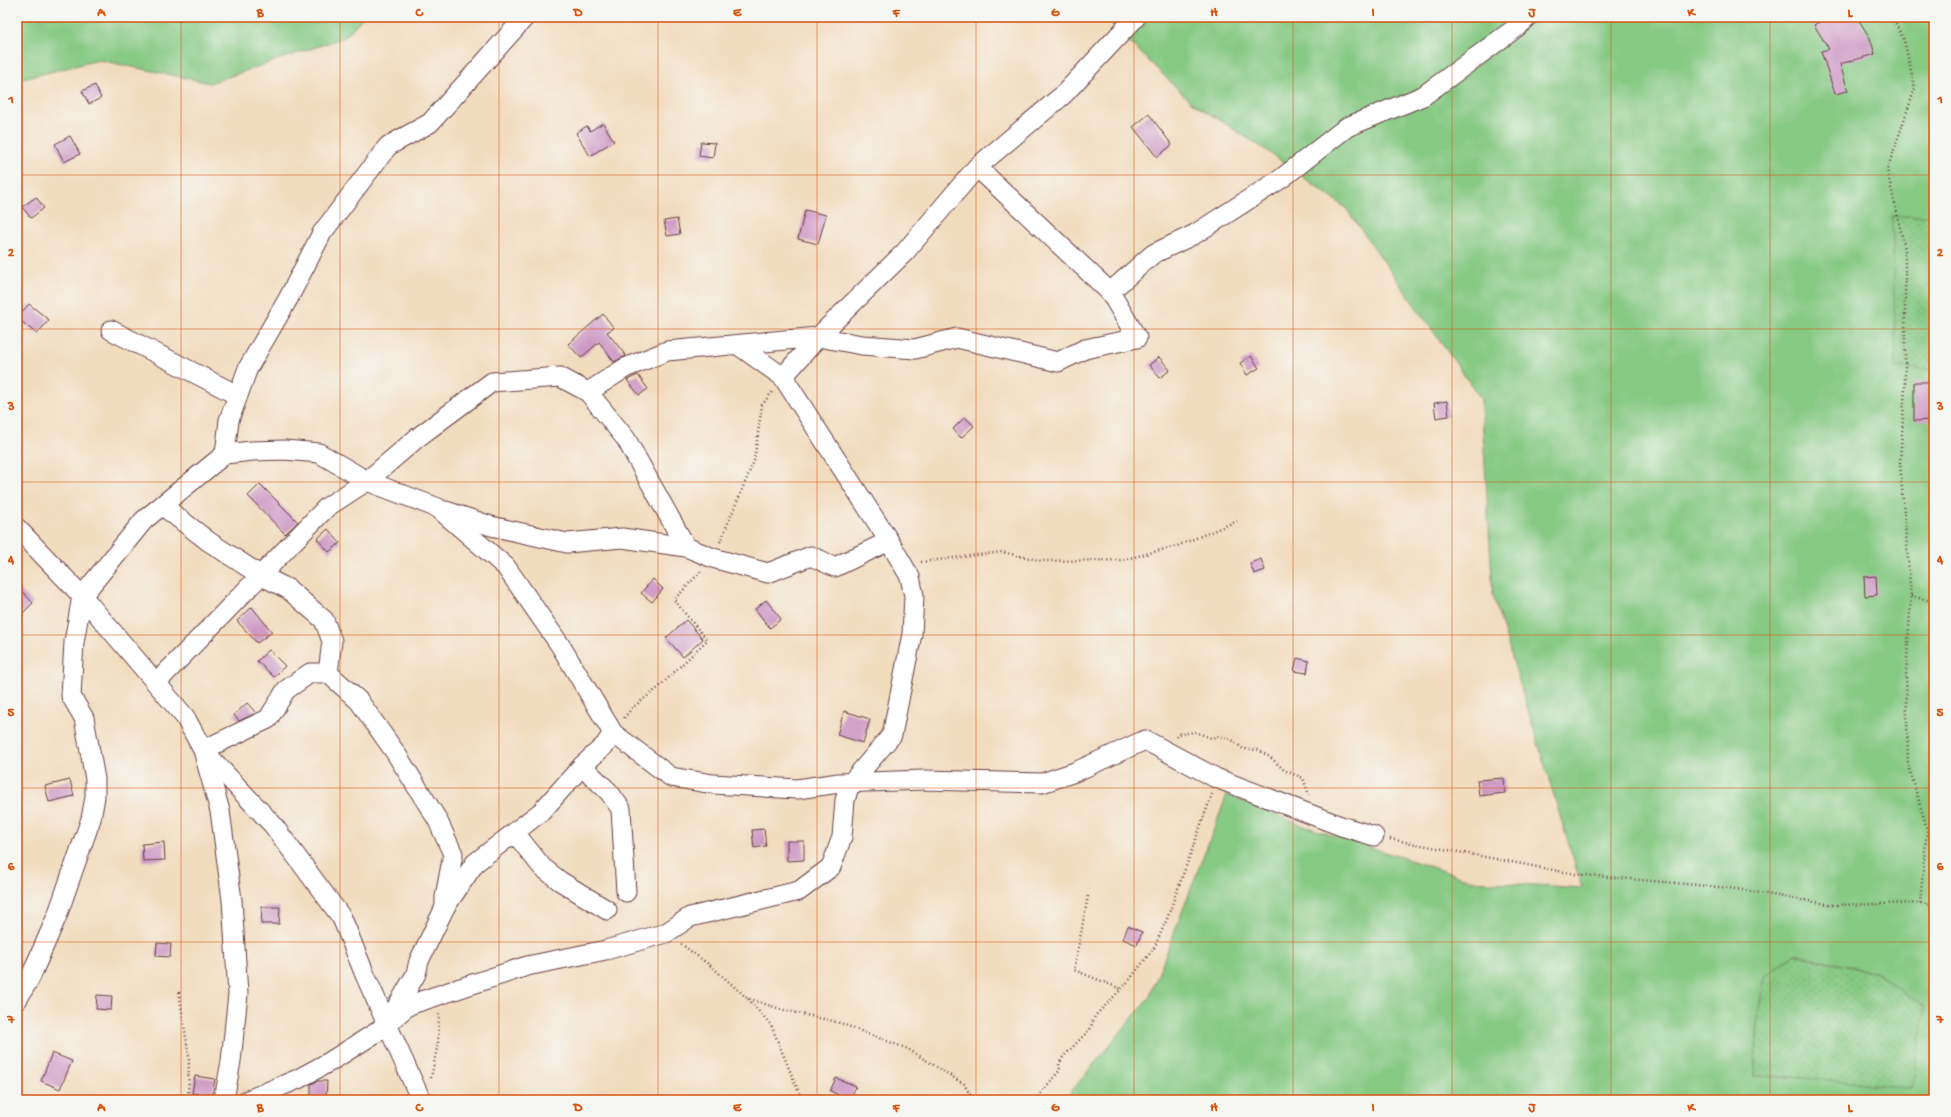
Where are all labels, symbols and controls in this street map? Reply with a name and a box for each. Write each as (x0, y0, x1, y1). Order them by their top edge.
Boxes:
text: A (96, 6, 106, 21)
text: B (256, 6, 265, 21)
text: C (414, 6, 424, 21)
text: D (573, 6, 583, 21)
text: E (733, 6, 742, 21)
text: F (892, 6, 901, 21)
text: G (1051, 6, 1060, 21)
text: H (1210, 6, 1218, 21)
text: I (1371, 6, 1375, 21)
text: J (1528, 6, 1537, 21)
text: K (1686, 6, 1696, 21)
text: L (1848, 6, 1854, 21)
text: 1 (7, 93, 14, 108)
text: 1 (1936, 93, 1943, 108)
text: 2 (8, 246, 15, 261)
text: 2 (1937, 246, 1944, 261)
text: 3 (7, 400, 15, 415)
text: 3 (1936, 400, 1944, 415)
text: 4 (7, 553, 15, 568)
text: 4 (1936, 553, 1944, 568)
text: 5 (8, 706, 15, 721)
text: 5 (1937, 706, 1944, 721)
text: 6 (8, 860, 15, 875)
text: 6 (1937, 860, 1944, 875)
text: 7 (7, 1013, 16, 1028)
text: 7 (1936, 1013, 1945, 1028)
text: A (96, 1101, 106, 1116)
text: B (256, 1101, 265, 1116)
text: C (414, 1101, 424, 1116)
text: D (573, 1101, 583, 1116)
text: E (733, 1101, 742, 1116)
text: F (892, 1101, 901, 1116)
text: G (1051, 1101, 1060, 1116)
text: H (1210, 1101, 1218, 1116)
text: I (1371, 1101, 1375, 1116)
text: J (1528, 1101, 1537, 1116)
text: K (1686, 1101, 1696, 1116)
text: L (1848, 1101, 1854, 1116)

